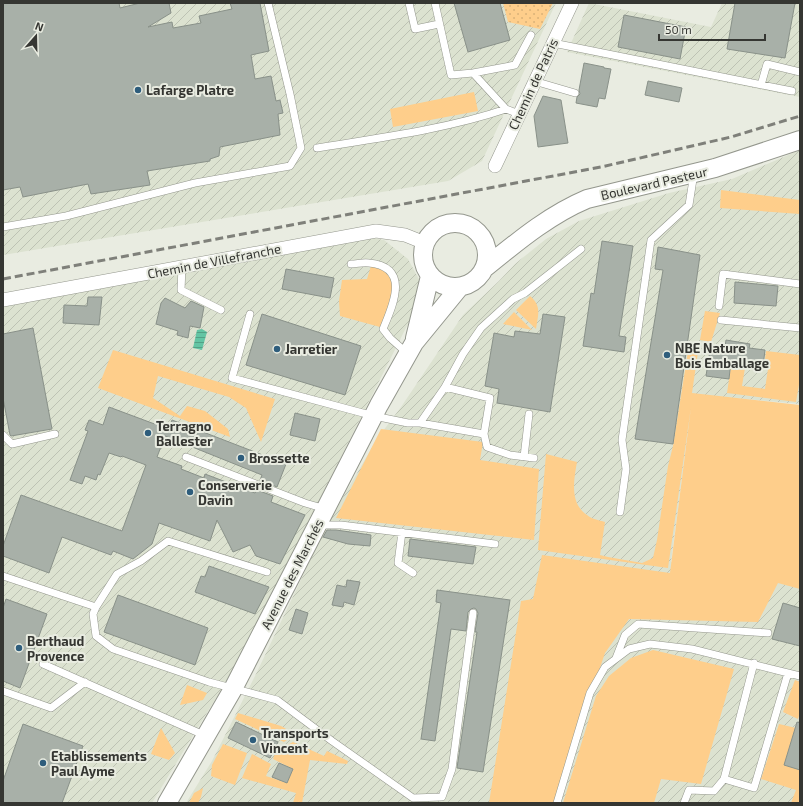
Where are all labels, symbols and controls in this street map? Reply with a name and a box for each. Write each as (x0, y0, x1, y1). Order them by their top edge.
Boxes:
north arrow (16, 16, 56, 56)
scale bar (659, 16, 765, 42)
text: N (34, 19, 46, 34)
text: 50 m (665, 22, 692, 36)
street label: Chemin de Patris (505, 36, 561, 132)
place label: Lafarge Platre (146, 82, 234, 98)
marker: Lafarge Platre (133, 85, 143, 95)
street label: Boulevard Pasteur (599, 163, 709, 203)
street label: Chemin de Villefranche (146, 240, 282, 282)
place label: NBE Nature Bois Emballage (675, 340, 769, 371)
place label: Jarretier (285, 341, 338, 357)
marker: Jarretier (272, 344, 282, 354)
marker: NBE Nature Bois Emballage (662, 350, 672, 360)
place label: Terragno Ballester (156, 418, 213, 449)
marker: Terragno Ballester (143, 428, 153, 438)
place label: Brossette (249, 450, 310, 466)
marker: Brossette (236, 453, 246, 463)
place label: Conserverie Davin (198, 477, 272, 508)
marker: Conserverie Davin (185, 487, 195, 497)
street label: Avenue des Marchés (257, 516, 327, 632)
place label: Berthaud Provence (27, 633, 84, 664)
marker: Berthaud Provence (14, 643, 24, 653)
place label: Transports Vincent (261, 725, 329, 756)
marker: Transports Vincent (248, 735, 258, 745)
place label: Etablissements Paul Ayme (51, 748, 147, 779)
marker: Etablissements Paul Ayme (38, 758, 48, 768)

